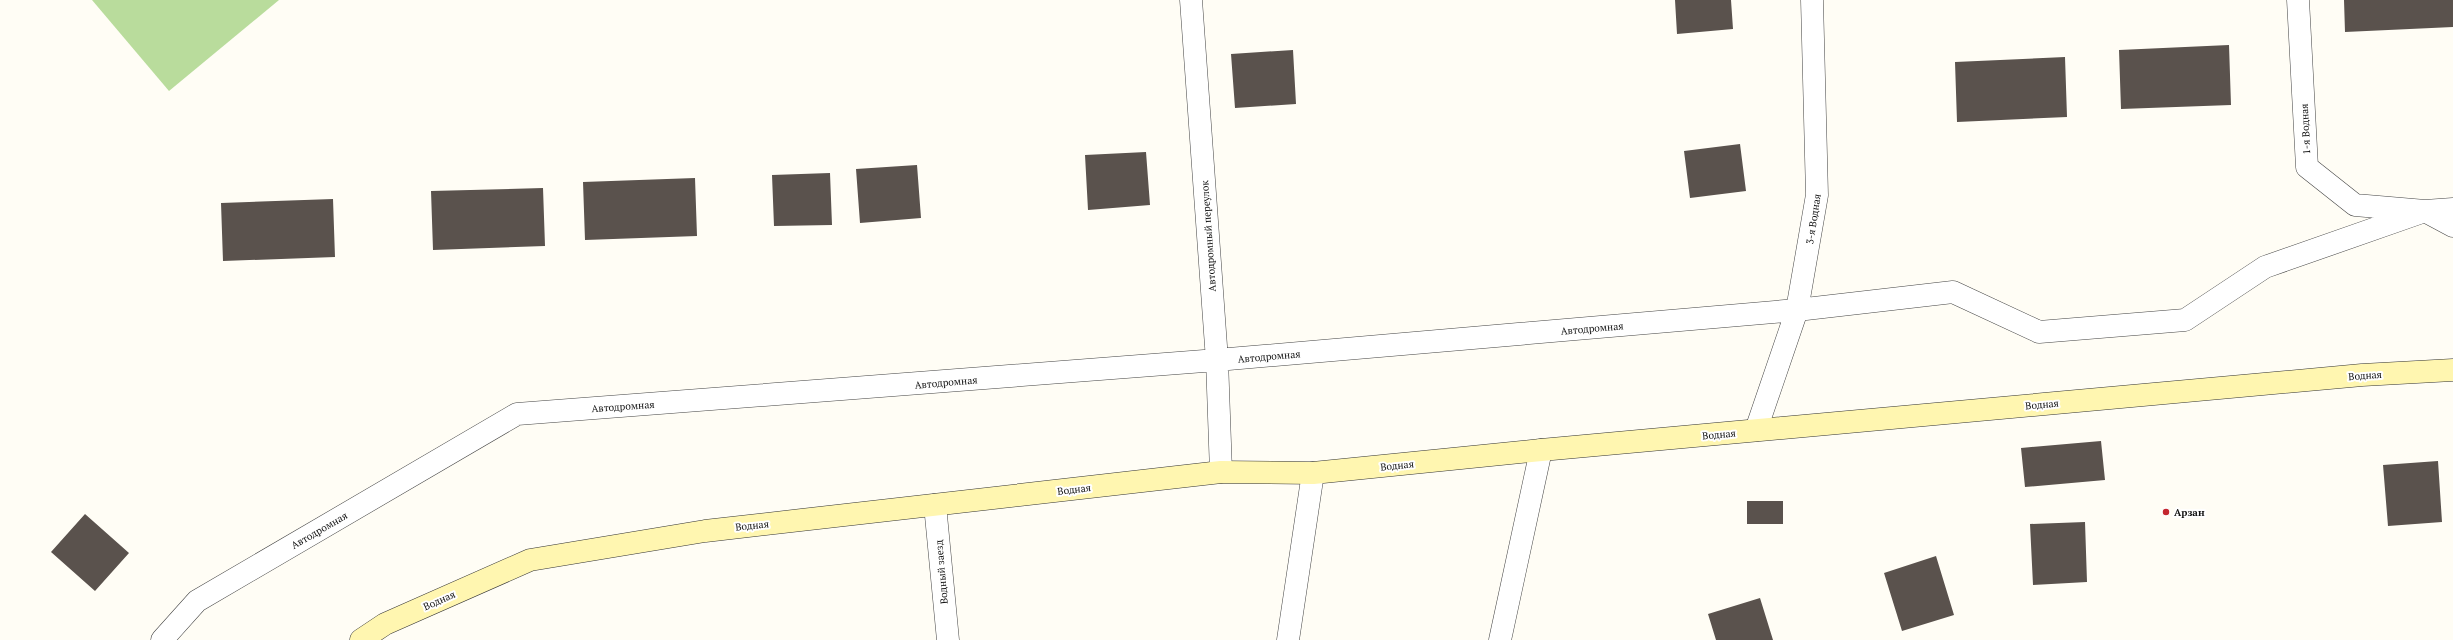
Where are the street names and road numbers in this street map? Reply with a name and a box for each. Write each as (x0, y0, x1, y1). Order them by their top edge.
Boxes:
street label: 1-я Водная (2298, 103, 2313, 155)
street label: Автодромный переулок (1198, 179, 1219, 292)
street label: 3-я Водная (1803, 193, 1824, 245)
street label: Автодромная (1560, 319, 1624, 338)
street label: Автодромная (1237, 347, 1301, 366)
street label: Водная (2348, 368, 2382, 383)
street label: Автодромная (914, 373, 978, 392)
street label: Водная (2025, 397, 2059, 412)
street label: Автодромная (591, 398, 655, 415)
street label: Водная (1702, 427, 1736, 442)
street label: Водная (1380, 457, 1414, 474)
street label: Водная (1057, 481, 1092, 498)
street label: Автодромная (289, 509, 350, 552)
street label: Водная (735, 517, 769, 534)
street label: Водный заезд (932, 539, 951, 605)
street label: Водная (421, 588, 457, 613)

